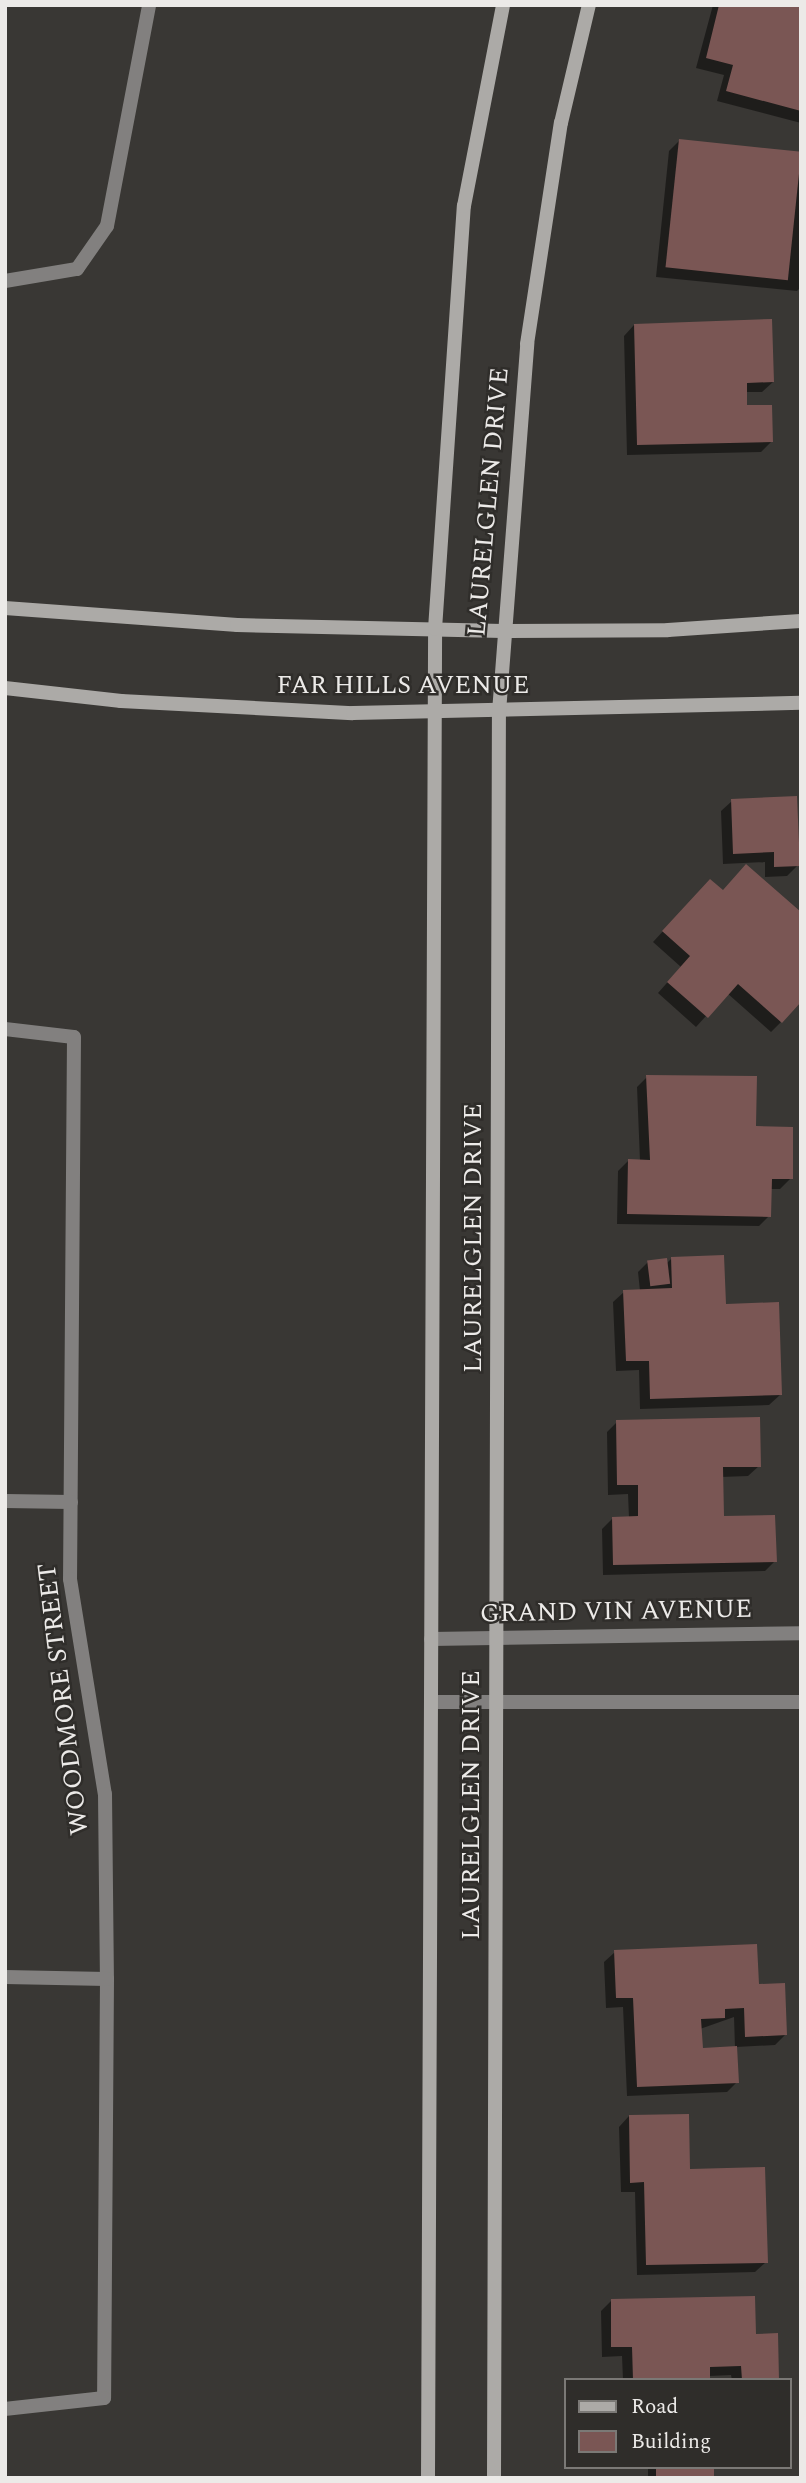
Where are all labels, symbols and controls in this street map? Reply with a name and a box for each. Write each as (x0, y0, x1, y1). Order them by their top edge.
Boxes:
street label: LAURELGLEN DRIVE (462, 366, 516, 638)
street label: FAR HILLS AVENUE (277, 670, 529, 702)
street label: LAURELGLEN DRIVE (458, 1103, 490, 1373)
street label: WOODMORE STREET (32, 1561, 96, 1837)
street label: GRAND VIN AVENUE (480, 1594, 752, 1630)
street label: LAURELGLEN DRIVE (456, 1670, 488, 1940)
legend (564, 2378, 792, 2469)
text: Road (631, 2391, 678, 2423)
text: Building (631, 2426, 711, 2458)

